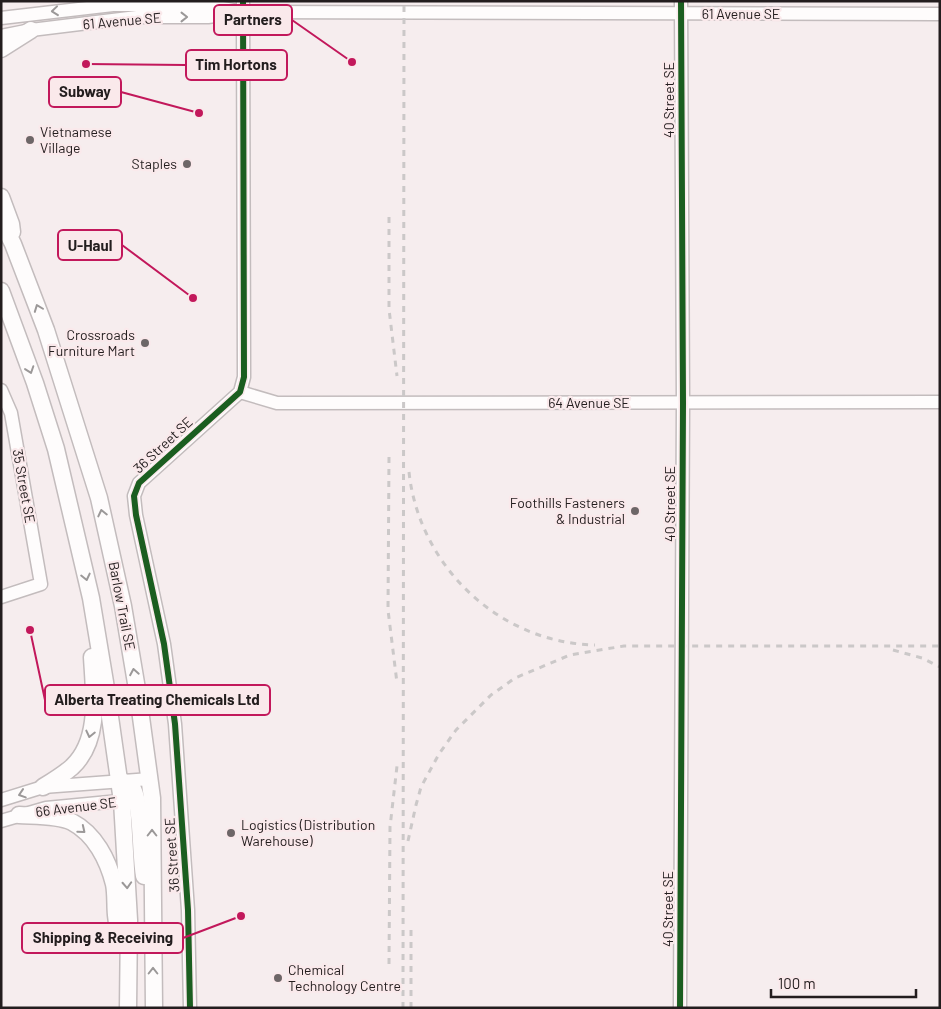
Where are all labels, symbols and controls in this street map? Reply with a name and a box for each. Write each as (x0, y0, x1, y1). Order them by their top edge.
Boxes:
one-way arrow (51, 5, 59, 16)
callout: Partners (214, 5, 292, 35)
street label: 61 Avenue SE (702, 5, 780, 22)
street label: 61 Avenue SE (82, 9, 162, 32)
text: Partners (224, 10, 282, 28)
one-way arrow (180, 12, 188, 22)
callout: Tim Hortons (186, 50, 287, 80)
text: Tim Hortons (195, 55, 277, 73)
street label: 40 Street SE (660, 62, 677, 138)
callout: Subway (49, 77, 121, 107)
text: Subway (59, 82, 111, 100)
place label: Vietnamese Village (40, 123, 112, 156)
marker: Vietnamese Village (24, 134, 36, 146)
place label: Staples (132, 155, 177, 172)
marker: Staples (181, 158, 193, 170)
callout: U-Haul (58, 230, 122, 260)
text: U-Haul (68, 236, 112, 254)
one-way arrow (34, 304, 44, 313)
place label: Crossroads Furniture Mart (48, 326, 135, 359)
marker: Crossroads Furniture Mart (139, 337, 151, 349)
one-way arrow (24, 365, 34, 374)
street label: 64 Avenue SE (548, 394, 630, 411)
street label: 36 Street SE (129, 413, 196, 476)
street label: 35 Street SE (10, 448, 39, 524)
street label: 40 Street SE (661, 466, 678, 542)
place label: Foothills Fasteners & Industrial (510, 494, 625, 527)
marker: Foothills Fasteners & Industrial (629, 505, 641, 517)
one-way arrow (97, 508, 108, 517)
street label: Barlow Trail SE (106, 560, 139, 652)
one-way arrow (80, 573, 91, 582)
one-way arrow (129, 668, 139, 677)
callout: Alberta Treating Chemicals Ltd (45, 685, 270, 715)
text: Alberta Treating Chemicals Ltd (54, 690, 260, 708)
one-way arrow (85, 729, 96, 738)
one-way arrow (19, 788, 27, 798)
street label: 66 Avenue SE (35, 793, 117, 820)
place label: Logistics (Distribution Warehouse) (241, 816, 375, 849)
street label: 36 Street SE (160, 817, 183, 893)
one-way arrow (76, 824, 85, 832)
marker: Logistics (Distribution Warehouse) (225, 827, 237, 839)
one-way arrow (147, 829, 157, 837)
street label: 40 Street SE (659, 871, 676, 947)
one-way arrow (122, 881, 133, 889)
callout: Shipping & Receiving (22, 923, 183, 953)
text: Shipping & Receiving (33, 928, 173, 946)
place label: Chemical Technology Centre (288, 961, 401, 994)
scale bar (771, 966, 916, 998)
one-way arrow (148, 967, 158, 974)
marker: Chemical Technology Centre (272, 972, 284, 984)
text: 100 m (778, 974, 816, 992)

